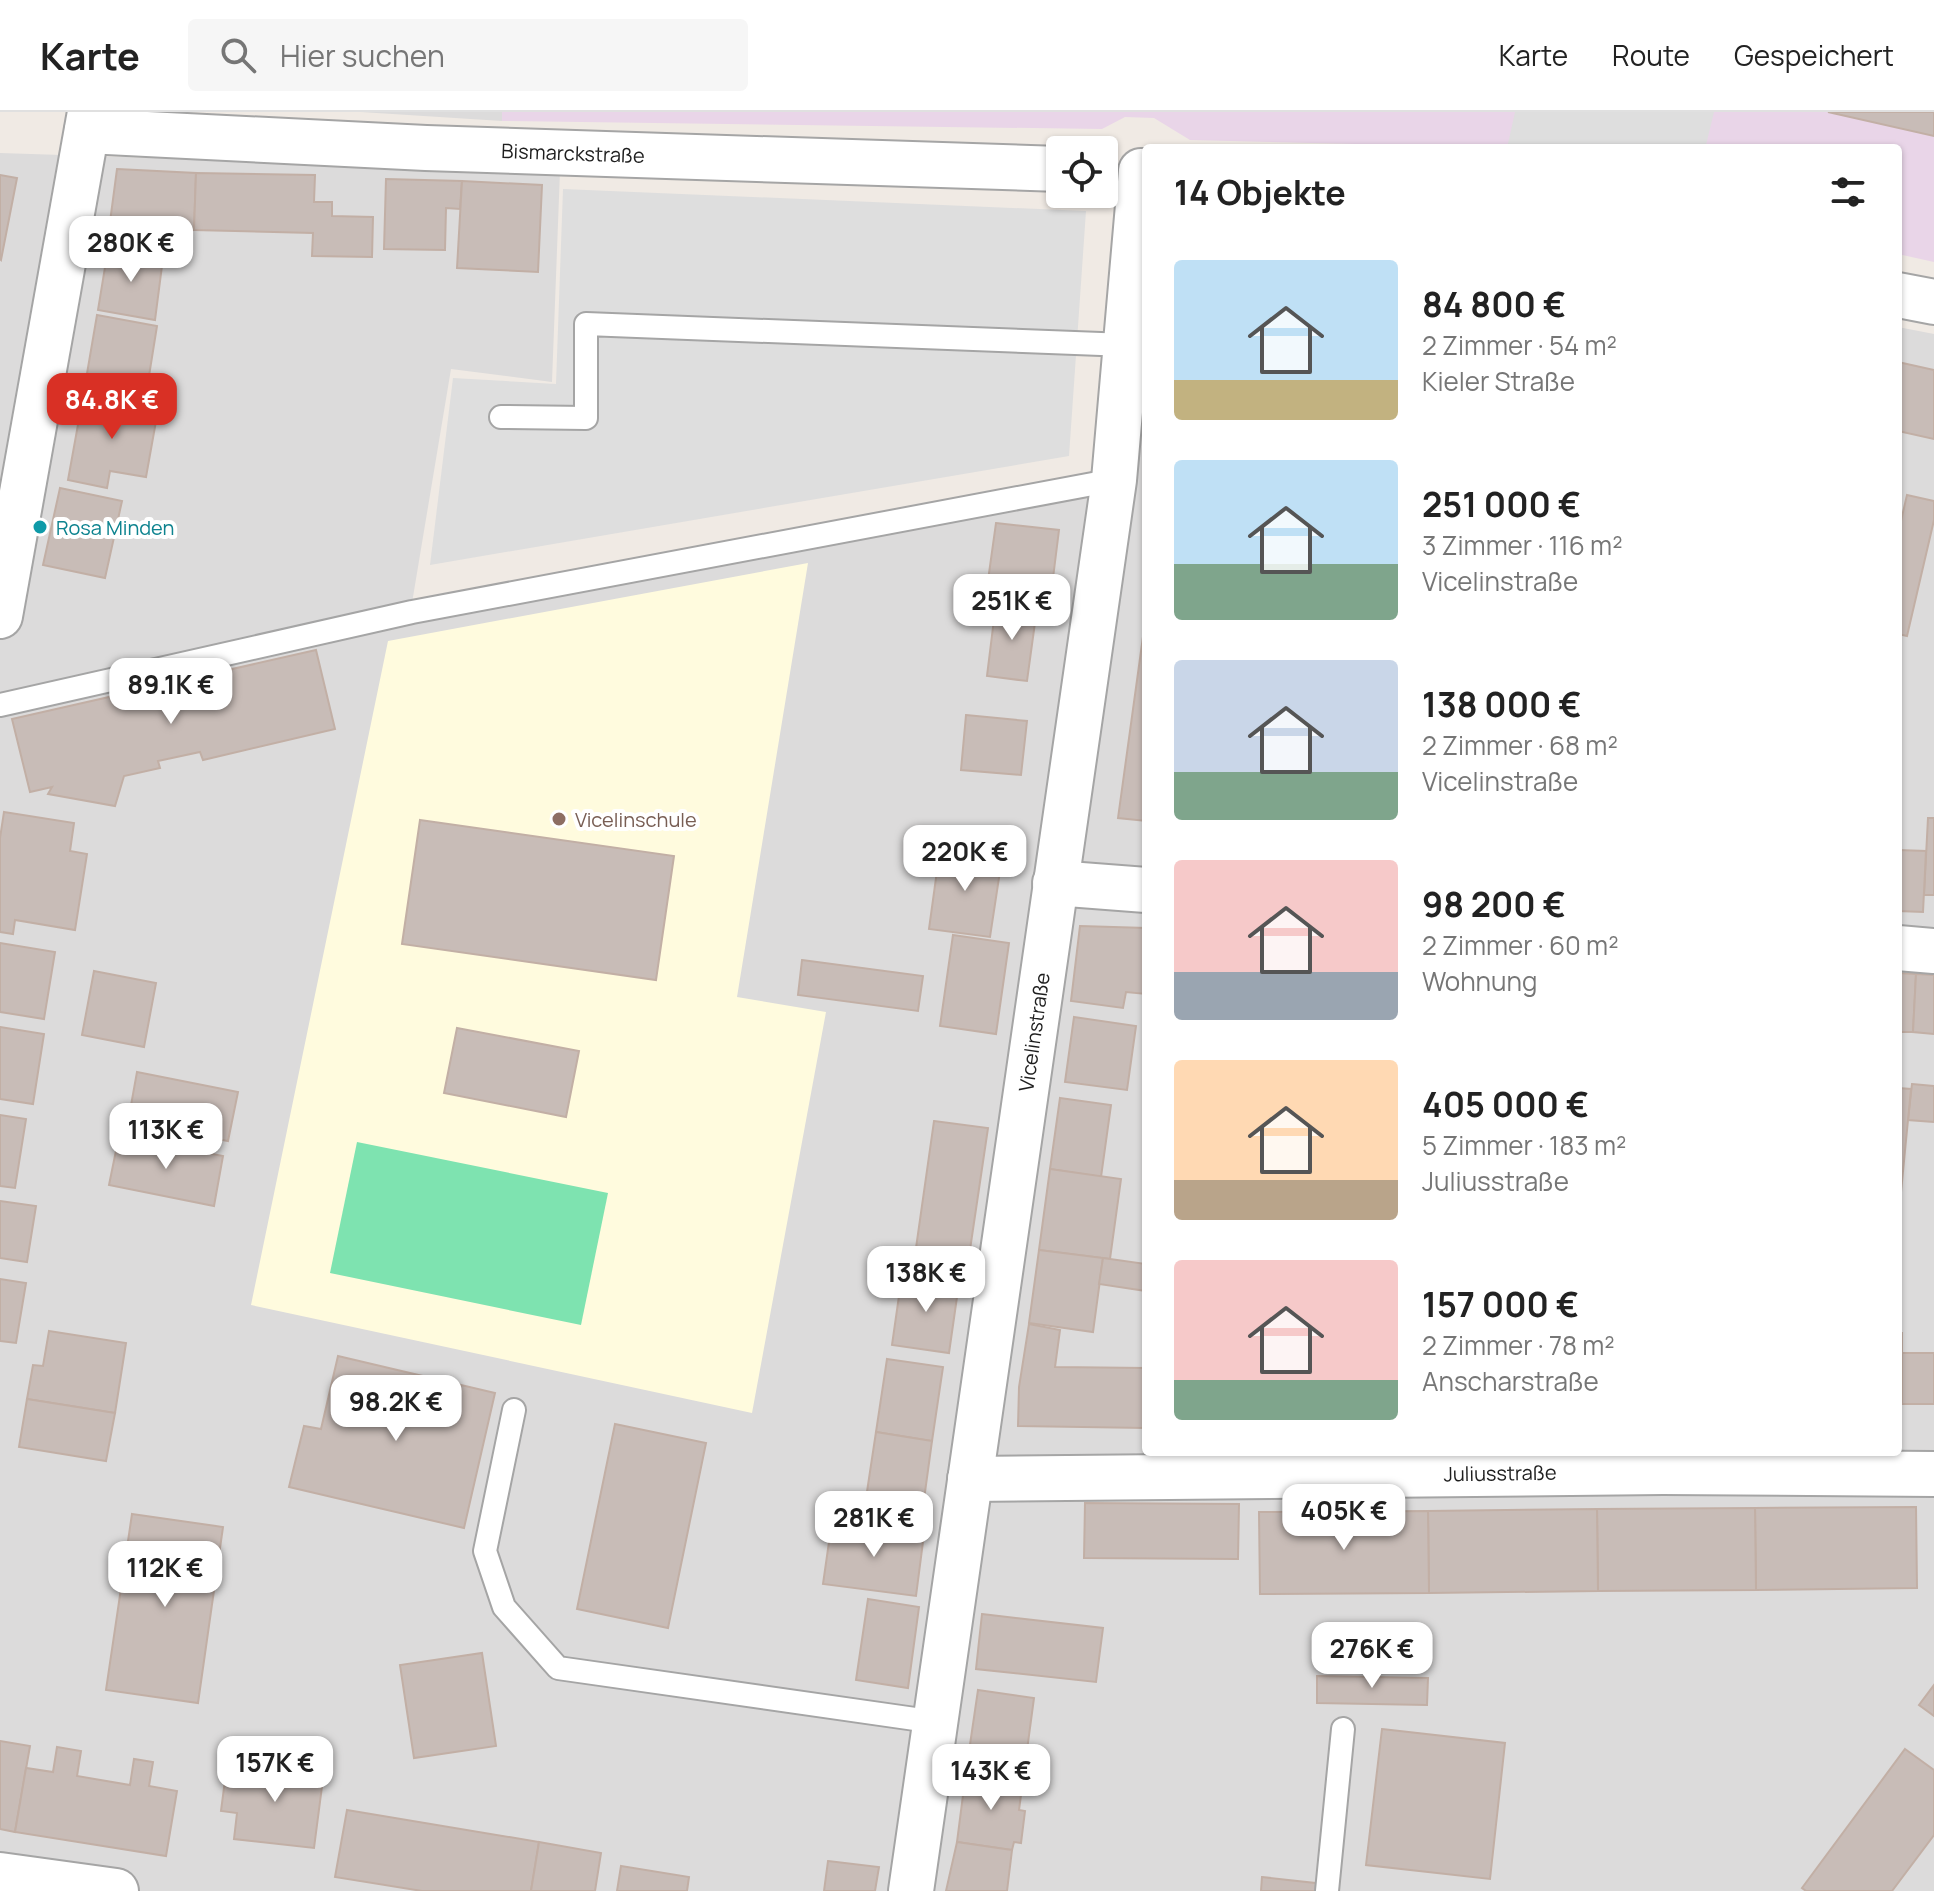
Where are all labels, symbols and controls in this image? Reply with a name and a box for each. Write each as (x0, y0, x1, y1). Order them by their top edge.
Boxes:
search box (188, 19, 748, 91)
text: Karte (40, 29, 140, 81)
icon: search (216, 33, 260, 77)
text: Hier suchen (280, 35, 445, 76)
text: Karte (1499, 36, 1568, 74)
text: Route (1612, 36, 1690, 74)
text: Gespeichert (1734, 36, 1894, 74)
map controls (1046, 136, 1118, 208)
button: locate (1046, 136, 1118, 208)
street label: Bismarckstraße (501, 137, 645, 169)
text: 14 Objekte (1174, 169, 1346, 215)
icon: filters (1826, 170, 1870, 214)
pin: 280K € (66, 216, 196, 284)
text: 280K € (87, 224, 175, 260)
text: 84 800 € (1422, 281, 1566, 327)
icon: home (1238, 292, 1334, 388)
text: 2 Zimmer · 54 m² (1422, 327, 1617, 363)
text: Kieler Straße (1422, 363, 1575, 399)
pin: 84.8K € (38, 373, 186, 441)
text: 84.8K € (65, 381, 159, 417)
text: 251 000 € (1422, 481, 1581, 527)
icon: home (1238, 492, 1334, 588)
place label: Rosa Minden (56, 514, 174, 541)
marker: Rosa Minden (31, 518, 49, 536)
text: 3 Zimmer · 116 m² (1422, 527, 1623, 563)
text: Vicelinstraße (1422, 563, 1578, 599)
pin: 251K € (947, 574, 1077, 642)
text: 251K € (971, 582, 1053, 618)
pin: 89.1K € (97, 658, 245, 726)
text: 89.1K € (127, 666, 215, 702)
text: 138 000 € (1422, 681, 1581, 727)
icon: home (1238, 692, 1334, 788)
text: 2 Zimmer · 68 m² (1422, 727, 1618, 763)
text: Vicelinstraße (1422, 763, 1578, 799)
place label: Vicelinschule (575, 806, 697, 833)
marker: Vicelinschule (550, 810, 568, 828)
pin: 220K € (900, 825, 1030, 893)
text: 220K € (921, 833, 1009, 869)
text: 98 200 € (1422, 881, 1566, 927)
icon: home (1238, 892, 1334, 988)
text: 2 Zimmer · 60 m² (1422, 927, 1619, 963)
text: Wohnung (1422, 963, 1537, 999)
street label: Vicelinstraße (1012, 971, 1056, 1093)
text: 405 000 € (1422, 1081, 1589, 1127)
icon: home (1238, 1092, 1334, 1188)
pin: 113K € (101, 1103, 231, 1171)
text: 113K € (127, 1111, 205, 1147)
text: 5 Zimmer · 183 m² (1422, 1127, 1626, 1163)
text: Juliusstraße (1422, 1163, 1569, 1199)
pin: 138K € (861, 1246, 991, 1314)
text: 138K € (885, 1254, 967, 1290)
text: 157 000 € (1422, 1281, 1579, 1327)
icon: home (1238, 1292, 1334, 1388)
text: 2 Zimmer · 78 m² (1422, 1327, 1615, 1363)
text: Anscharstraße (1422, 1363, 1599, 1399)
pin: 98.2K € (322, 1375, 470, 1443)
text: 98.2K € (349, 1383, 443, 1419)
street label: Juliusstraße (1443, 1459, 1557, 1487)
pin: 405K € (1279, 1484, 1409, 1552)
pin: 281K € (809, 1491, 939, 1559)
text: 405K € (1300, 1492, 1388, 1528)
text: 281K € (833, 1499, 915, 1535)
pin: 112K € (100, 1541, 230, 1609)
text: 112K € (126, 1549, 204, 1585)
pin: 276K € (1307, 1622, 1437, 1690)
text: 276K € (1330, 1630, 1414, 1666)
pin: 157K € (210, 1736, 340, 1804)
text: 157K € (235, 1744, 315, 1780)
pin: 143K € (926, 1744, 1056, 1812)
text: 143K € (950, 1752, 1032, 1788)

